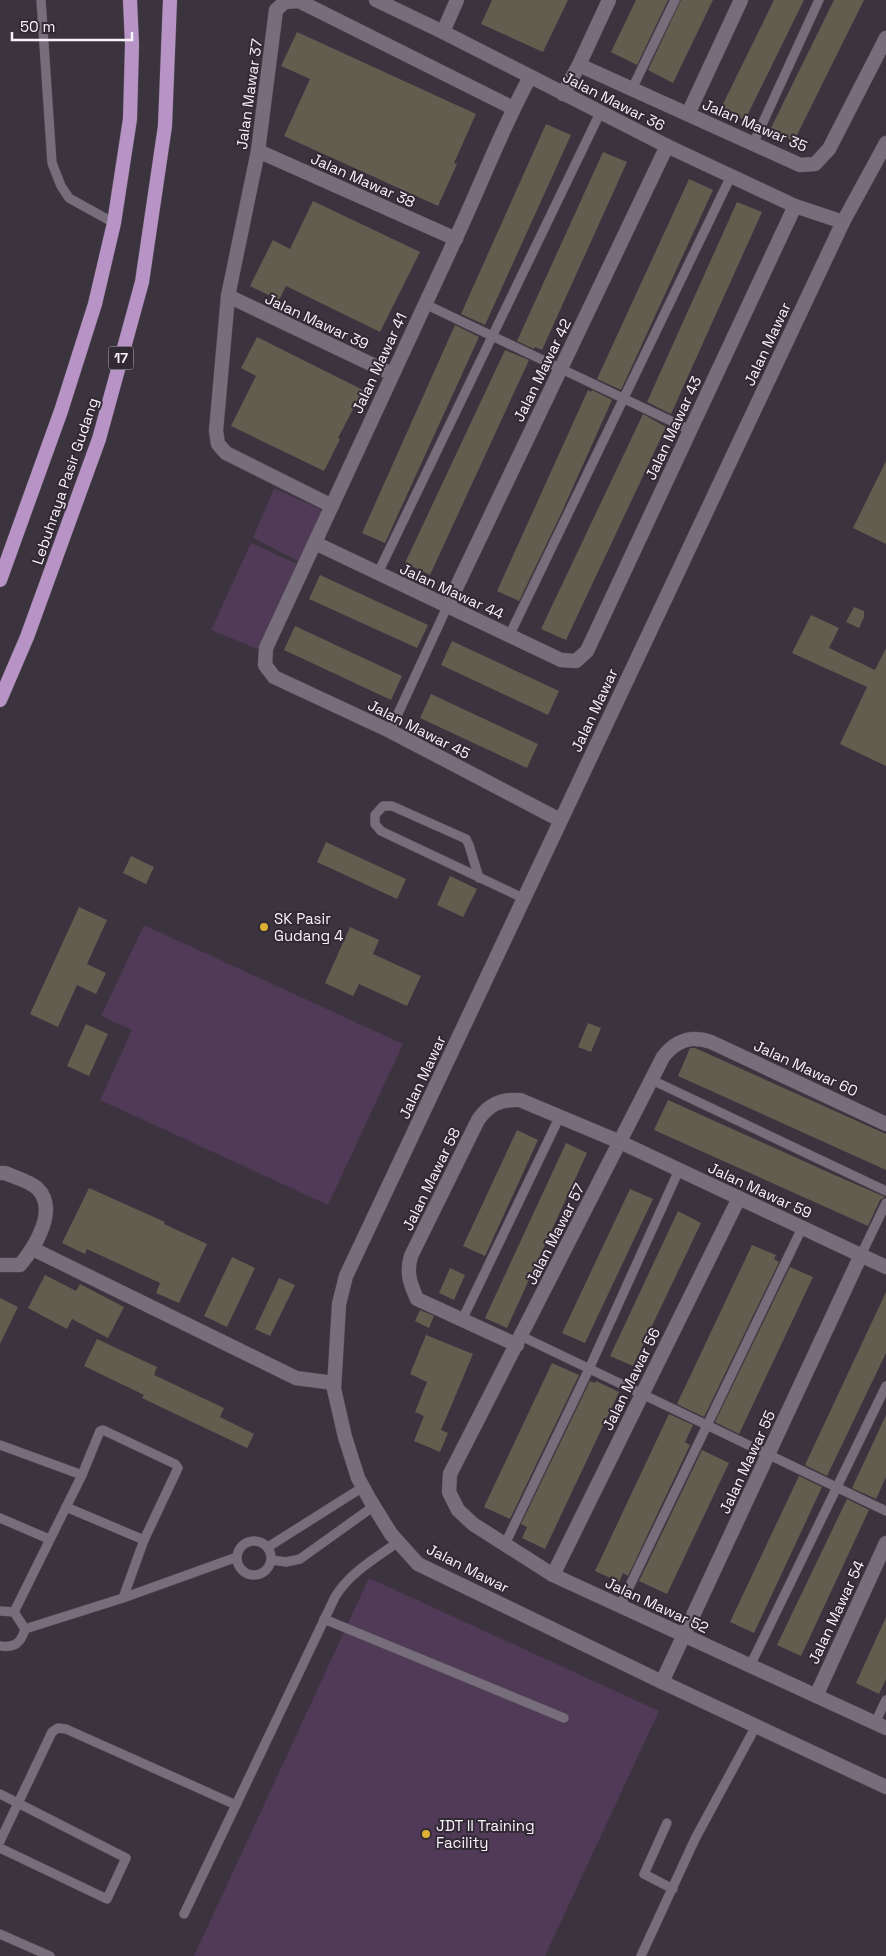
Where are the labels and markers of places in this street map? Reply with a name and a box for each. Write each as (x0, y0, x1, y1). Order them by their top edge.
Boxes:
place label: SK Pasir Gudang 4 (274, 909, 343, 945)
marker: SK Pasir Gudang 4 (258, 921, 270, 933)
place label: JDT II Training Facility (436, 1816, 535, 1852)
marker: JDT II Training Facility (420, 1828, 432, 1840)

